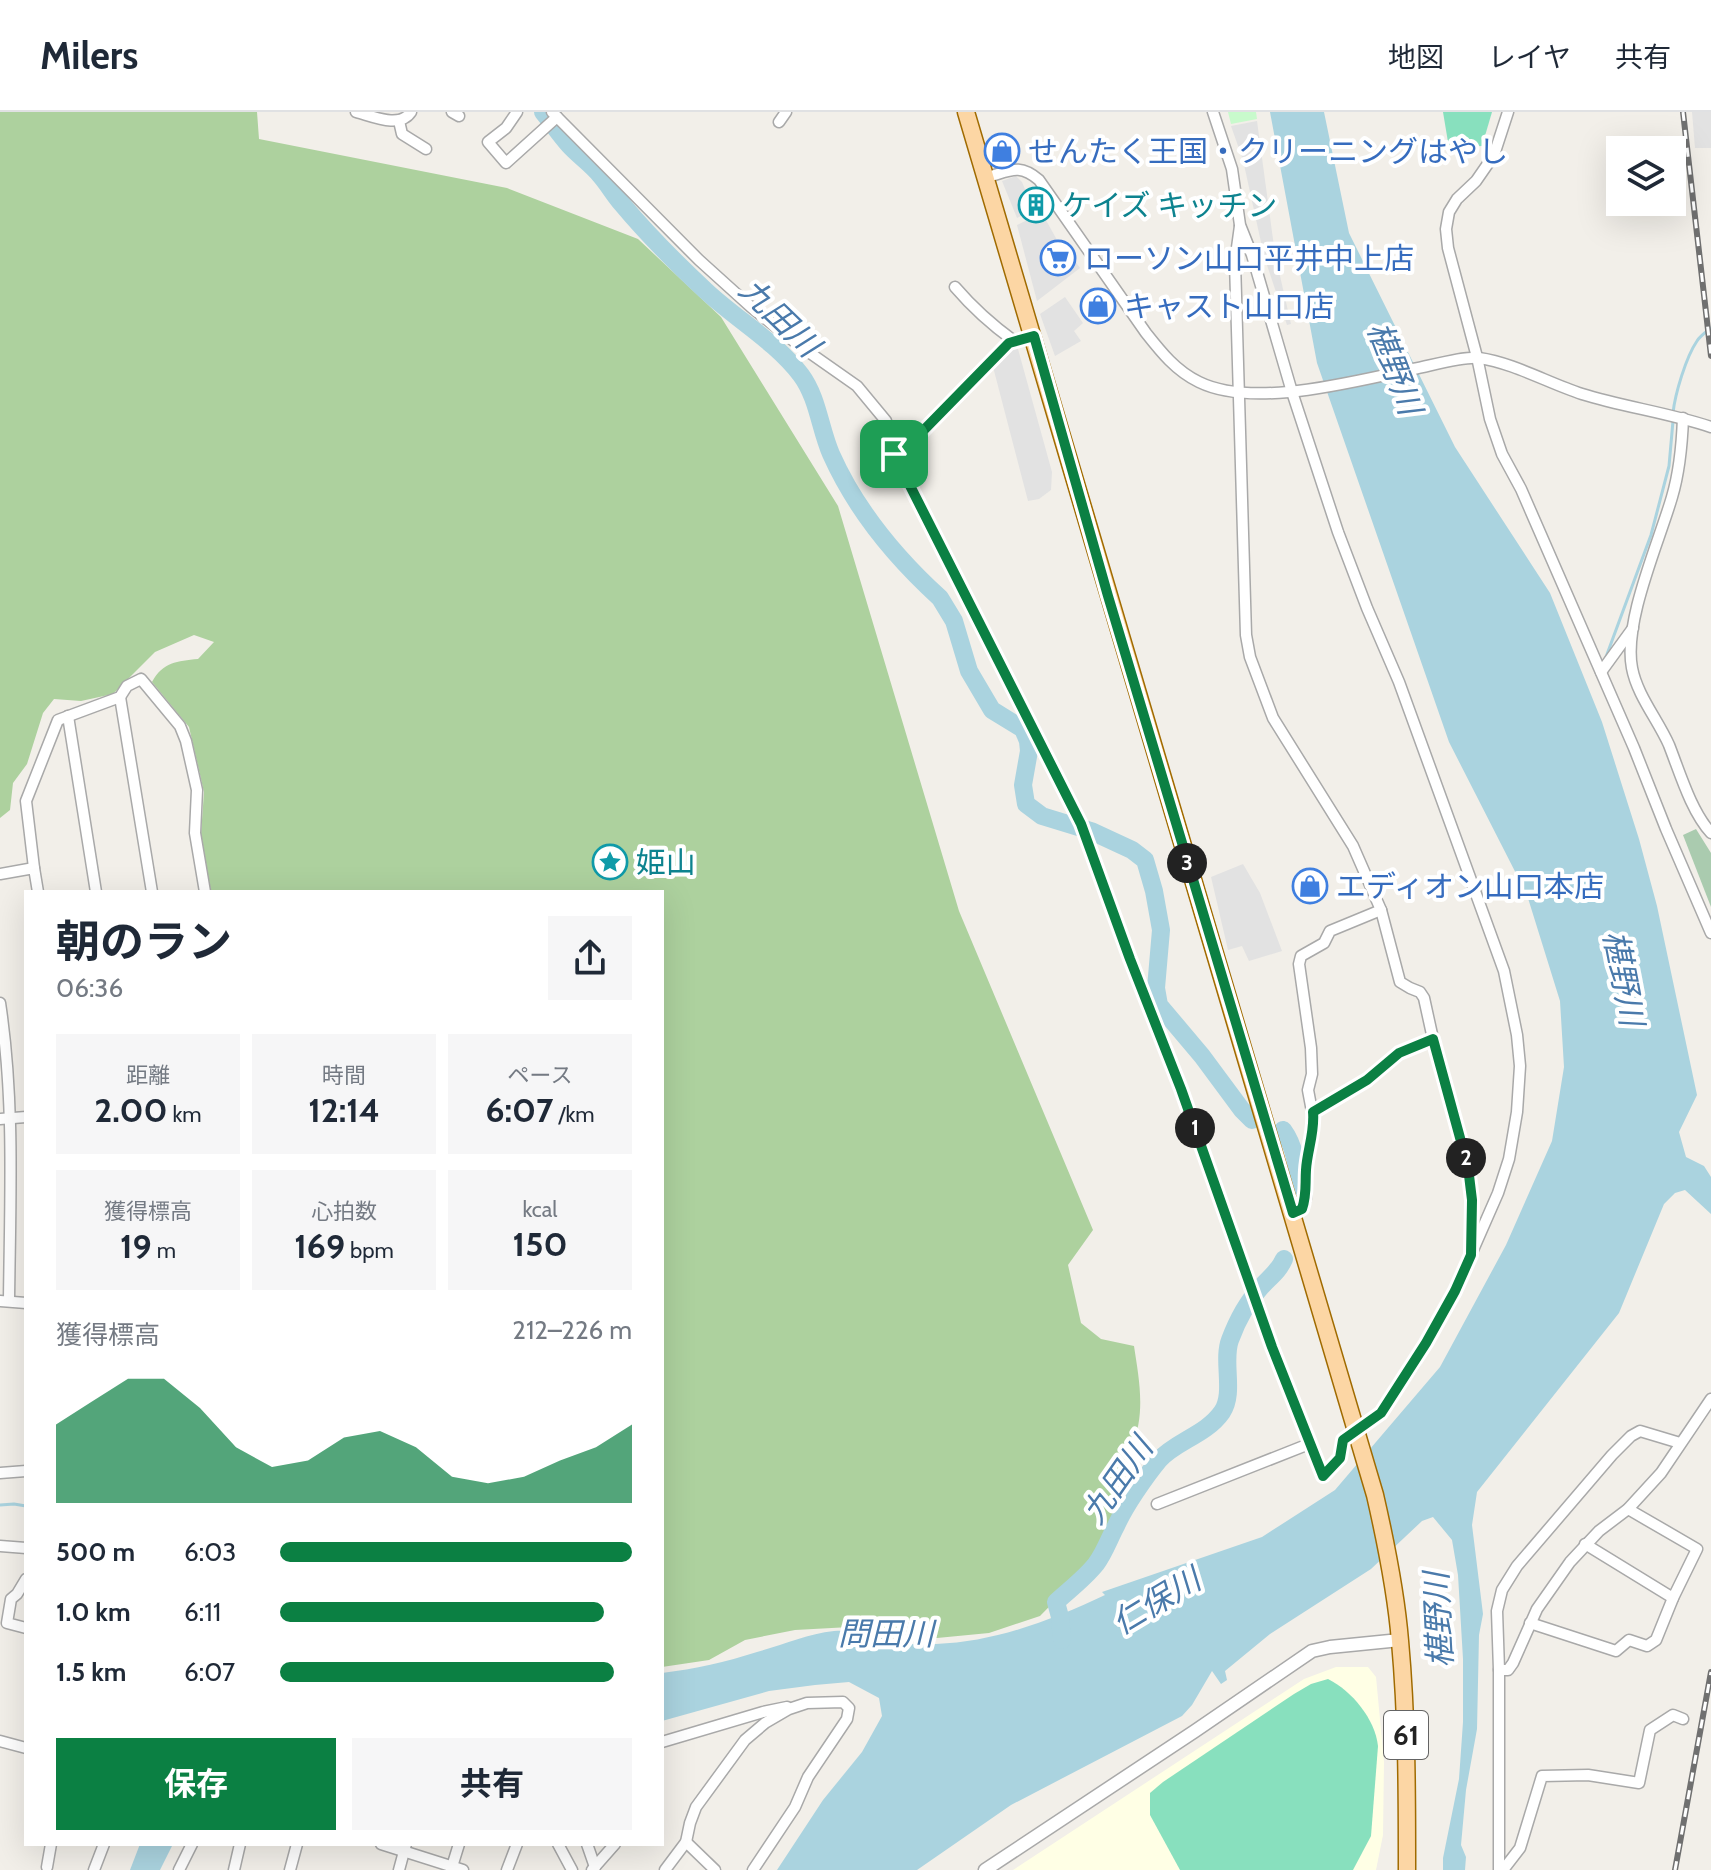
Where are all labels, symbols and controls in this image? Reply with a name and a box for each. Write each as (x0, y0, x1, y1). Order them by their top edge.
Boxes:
text: Milers (40, 32, 138, 79)
text: 地図 (1388, 40, 1444, 74)
text: レイヤ (1488, 40, 1571, 74)
text: 共有 (1615, 40, 1671, 74)
shop icon: せんたく王国・クリーニングはやし (983, 132, 1021, 170)
place label: せんたく王国・クリーニングはやし (1028, 133, 1508, 170)
map controls (1606, 136, 1686, 216)
button: layers (1606, 136, 1686, 216)
building icon: ケイズ キッチン (1017, 186, 1055, 224)
place label: ケイズ キッチン (1062, 187, 1277, 224)
supermarket icon: ローソン山口平井中上店 (1039, 239, 1077, 277)
place label: ローソン山口平井中上店 (1084, 240, 1414, 277)
water label: 九田川 (732, 270, 830, 366)
shop icon: キャスト山口店 (1079, 287, 1117, 325)
place label: キャスト山口店 (1124, 288, 1334, 325)
water label: 椹野川 (1360, 316, 1431, 423)
pin (860, 420, 928, 488)
icon: arrive (872, 432, 916, 476)
place icon: 姫山 (591, 843, 629, 881)
pin: 3 (1167, 843, 1207, 883)
place label: 姫山 (636, 844, 696, 881)
text: 3 (1181, 849, 1193, 876)
shop icon: エディオン山口本店 (1291, 867, 1329, 905)
place label: エディオン山口本店 (1336, 868, 1604, 905)
text: 朝のラン (56, 915, 232, 968)
button: share (548, 916, 632, 1000)
water label: 椹野川 (1596, 927, 1653, 1032)
text: 06:36 (56, 972, 123, 1004)
text: 距離 (126, 1062, 170, 1089)
text: 時間 (322, 1062, 366, 1089)
text: ペース (508, 1062, 572, 1089)
text: 2.00 (94, 1089, 168, 1131)
text: 12:14 (308, 1089, 380, 1131)
text: 6:07 (485, 1089, 553, 1131)
text: km (168, 1101, 202, 1128)
text: /km (553, 1101, 595, 1128)
pin: 1 (1175, 1108, 1215, 1148)
text: 1 (1191, 1114, 1199, 1141)
pin: 2 (1446, 1138, 1486, 1178)
text: 2 (1460, 1144, 1472, 1171)
text: kcal (522, 1196, 558, 1223)
text: 獲得標高 (104, 1198, 192, 1225)
text: 心拍数 (311, 1198, 377, 1225)
text: 150 (513, 1223, 567, 1265)
text: 19 (120, 1225, 152, 1267)
text: 169 (294, 1225, 345, 1267)
text: m (152, 1237, 176, 1264)
text: bpm (345, 1237, 394, 1264)
text: 212–226 m (512, 1314, 632, 1346)
text: 獲得標高 (56, 1319, 160, 1351)
water label: 九田川 (1073, 1427, 1162, 1531)
text: 500 m (56, 1536, 135, 1568)
text: 6:03 (184, 1536, 236, 1568)
water label: 仁保川 (1105, 1558, 1210, 1642)
water label: 椹野川 (1416, 1568, 1460, 1669)
text: 1.0 km (56, 1596, 131, 1628)
text: 6:11 (184, 1596, 221, 1628)
water label: 問田川 (838, 1614, 937, 1653)
text: 1.5 km (56, 1656, 126, 1688)
text: 6:07 (184, 1656, 235, 1688)
road number: 61 (1384, 1711, 1428, 1759)
button: 保存 (56, 1738, 336, 1830)
button: 共有 (352, 1738, 632, 1830)

